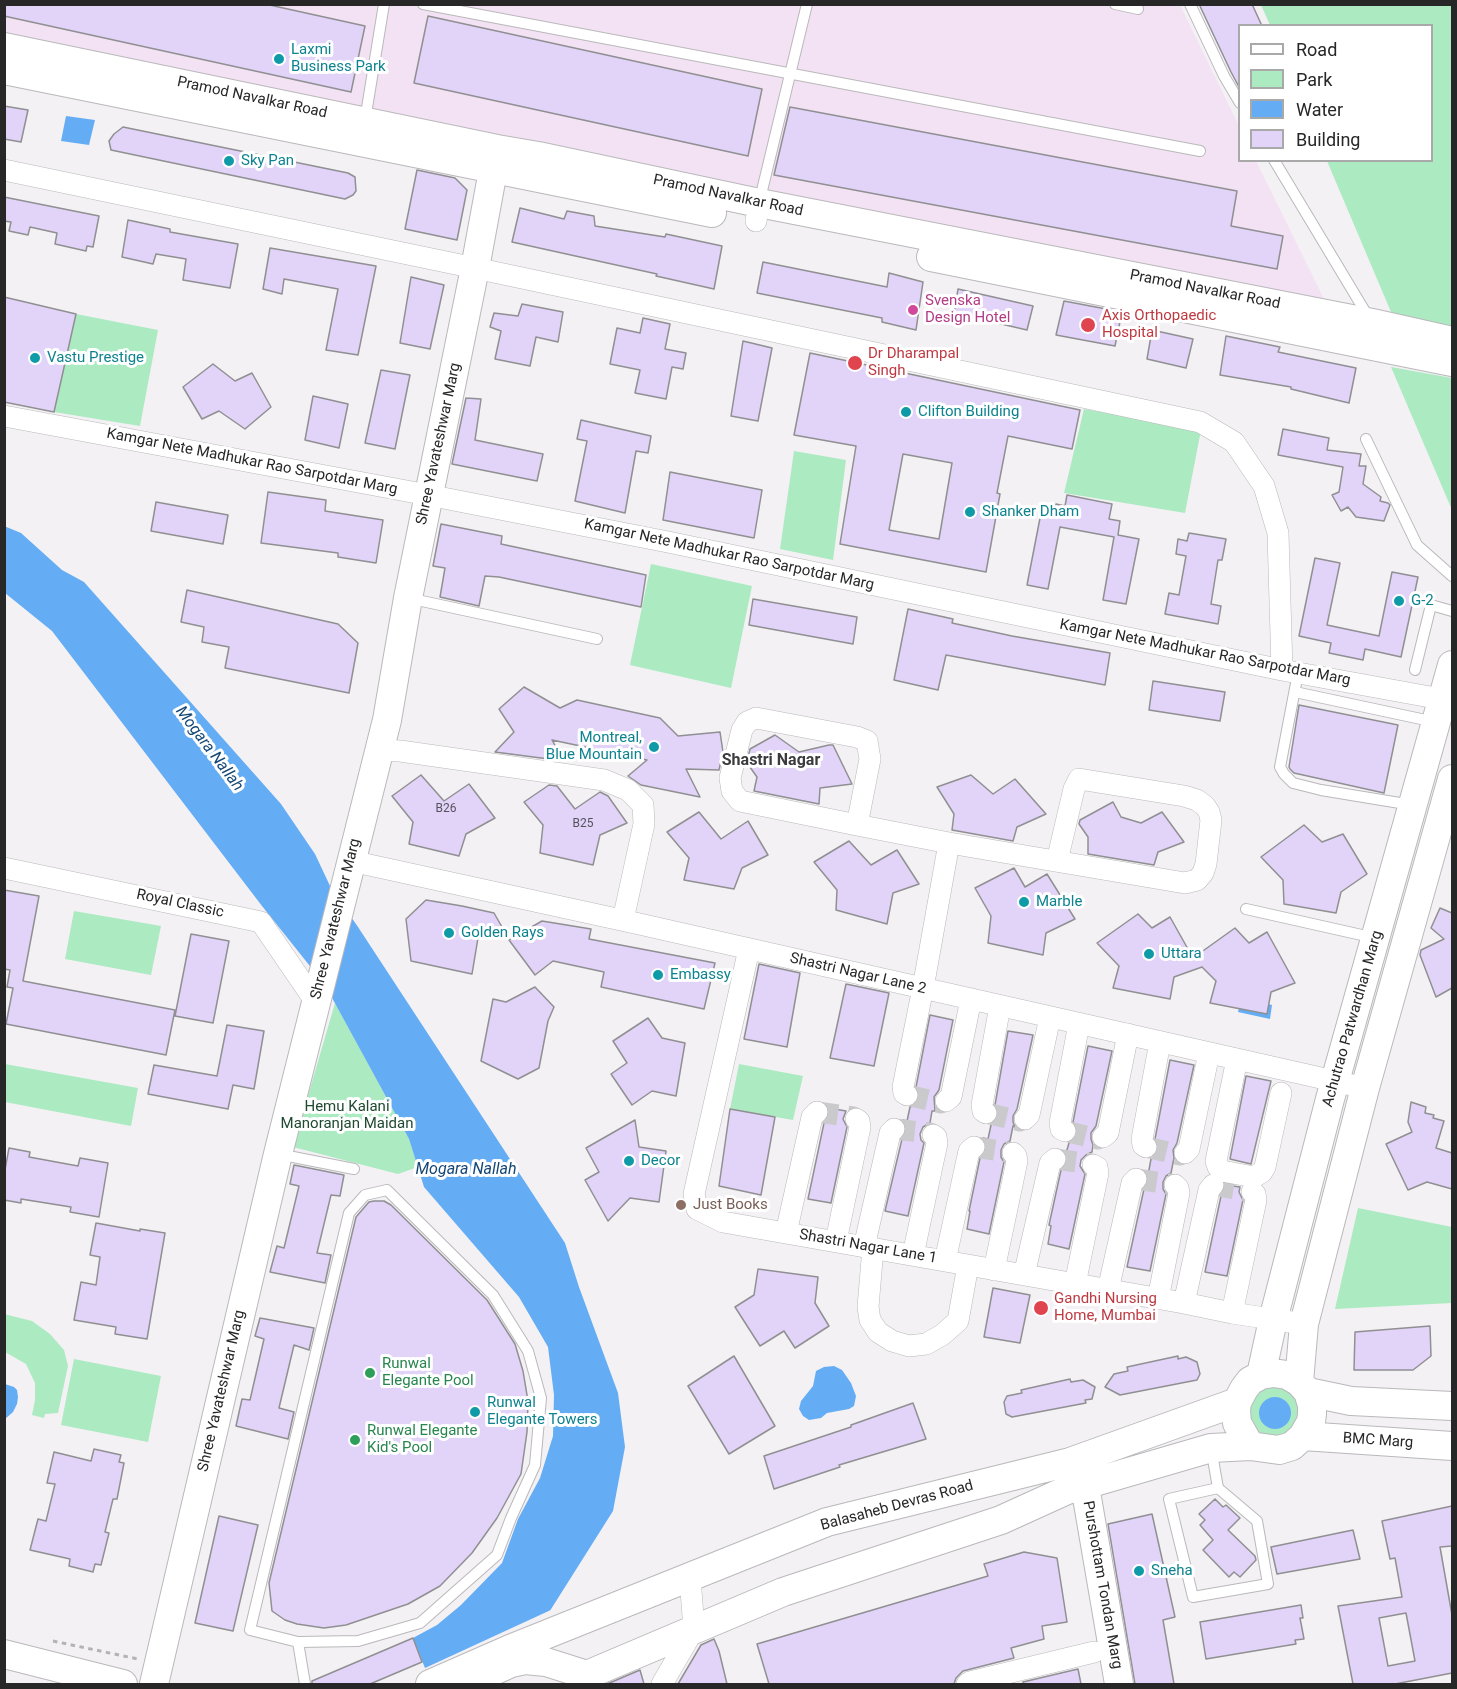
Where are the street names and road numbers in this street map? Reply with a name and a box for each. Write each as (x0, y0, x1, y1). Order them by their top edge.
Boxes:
street label: Pramod Navalkar Road (175, 73, 329, 123)
street label: Pramod Navalkar Road (651, 171, 805, 221)
street label: Pramod Navalkar Road (1128, 267, 1282, 313)
street label: Shree Yavateshwar Marg (413, 361, 465, 527)
street label: Kamgar Nete Madhukar Rao Sarpotdar Marg (105, 425, 399, 499)
street label: Kamgar Nete Madhukar Rao Sarpotdar Marg (582, 515, 876, 595)
street label: Kamgar Nete Madhukar Rao Sarpotdar Marg (1058, 616, 1352, 690)
street label: Shree Yavateshwar Marg (307, 837, 365, 1001)
street label: Royal Classic (135, 886, 225, 922)
street label: Achutrao Patwardhan Marg (1319, 929, 1387, 1109)
street label: Shastri Nagar Lane 2 (788, 950, 928, 998)
street label: Shastri Nagar Lane 1 (798, 1226, 938, 1268)
street label: Shree Yavateshwar Marg (195, 1308, 249, 1474)
street label: BMC Marg (1342, 1430, 1414, 1452)
street label: Balasaheb Devras Road (819, 1477, 975, 1535)
street label: Purshottam Tondan Marg (1078, 1499, 1126, 1671)

